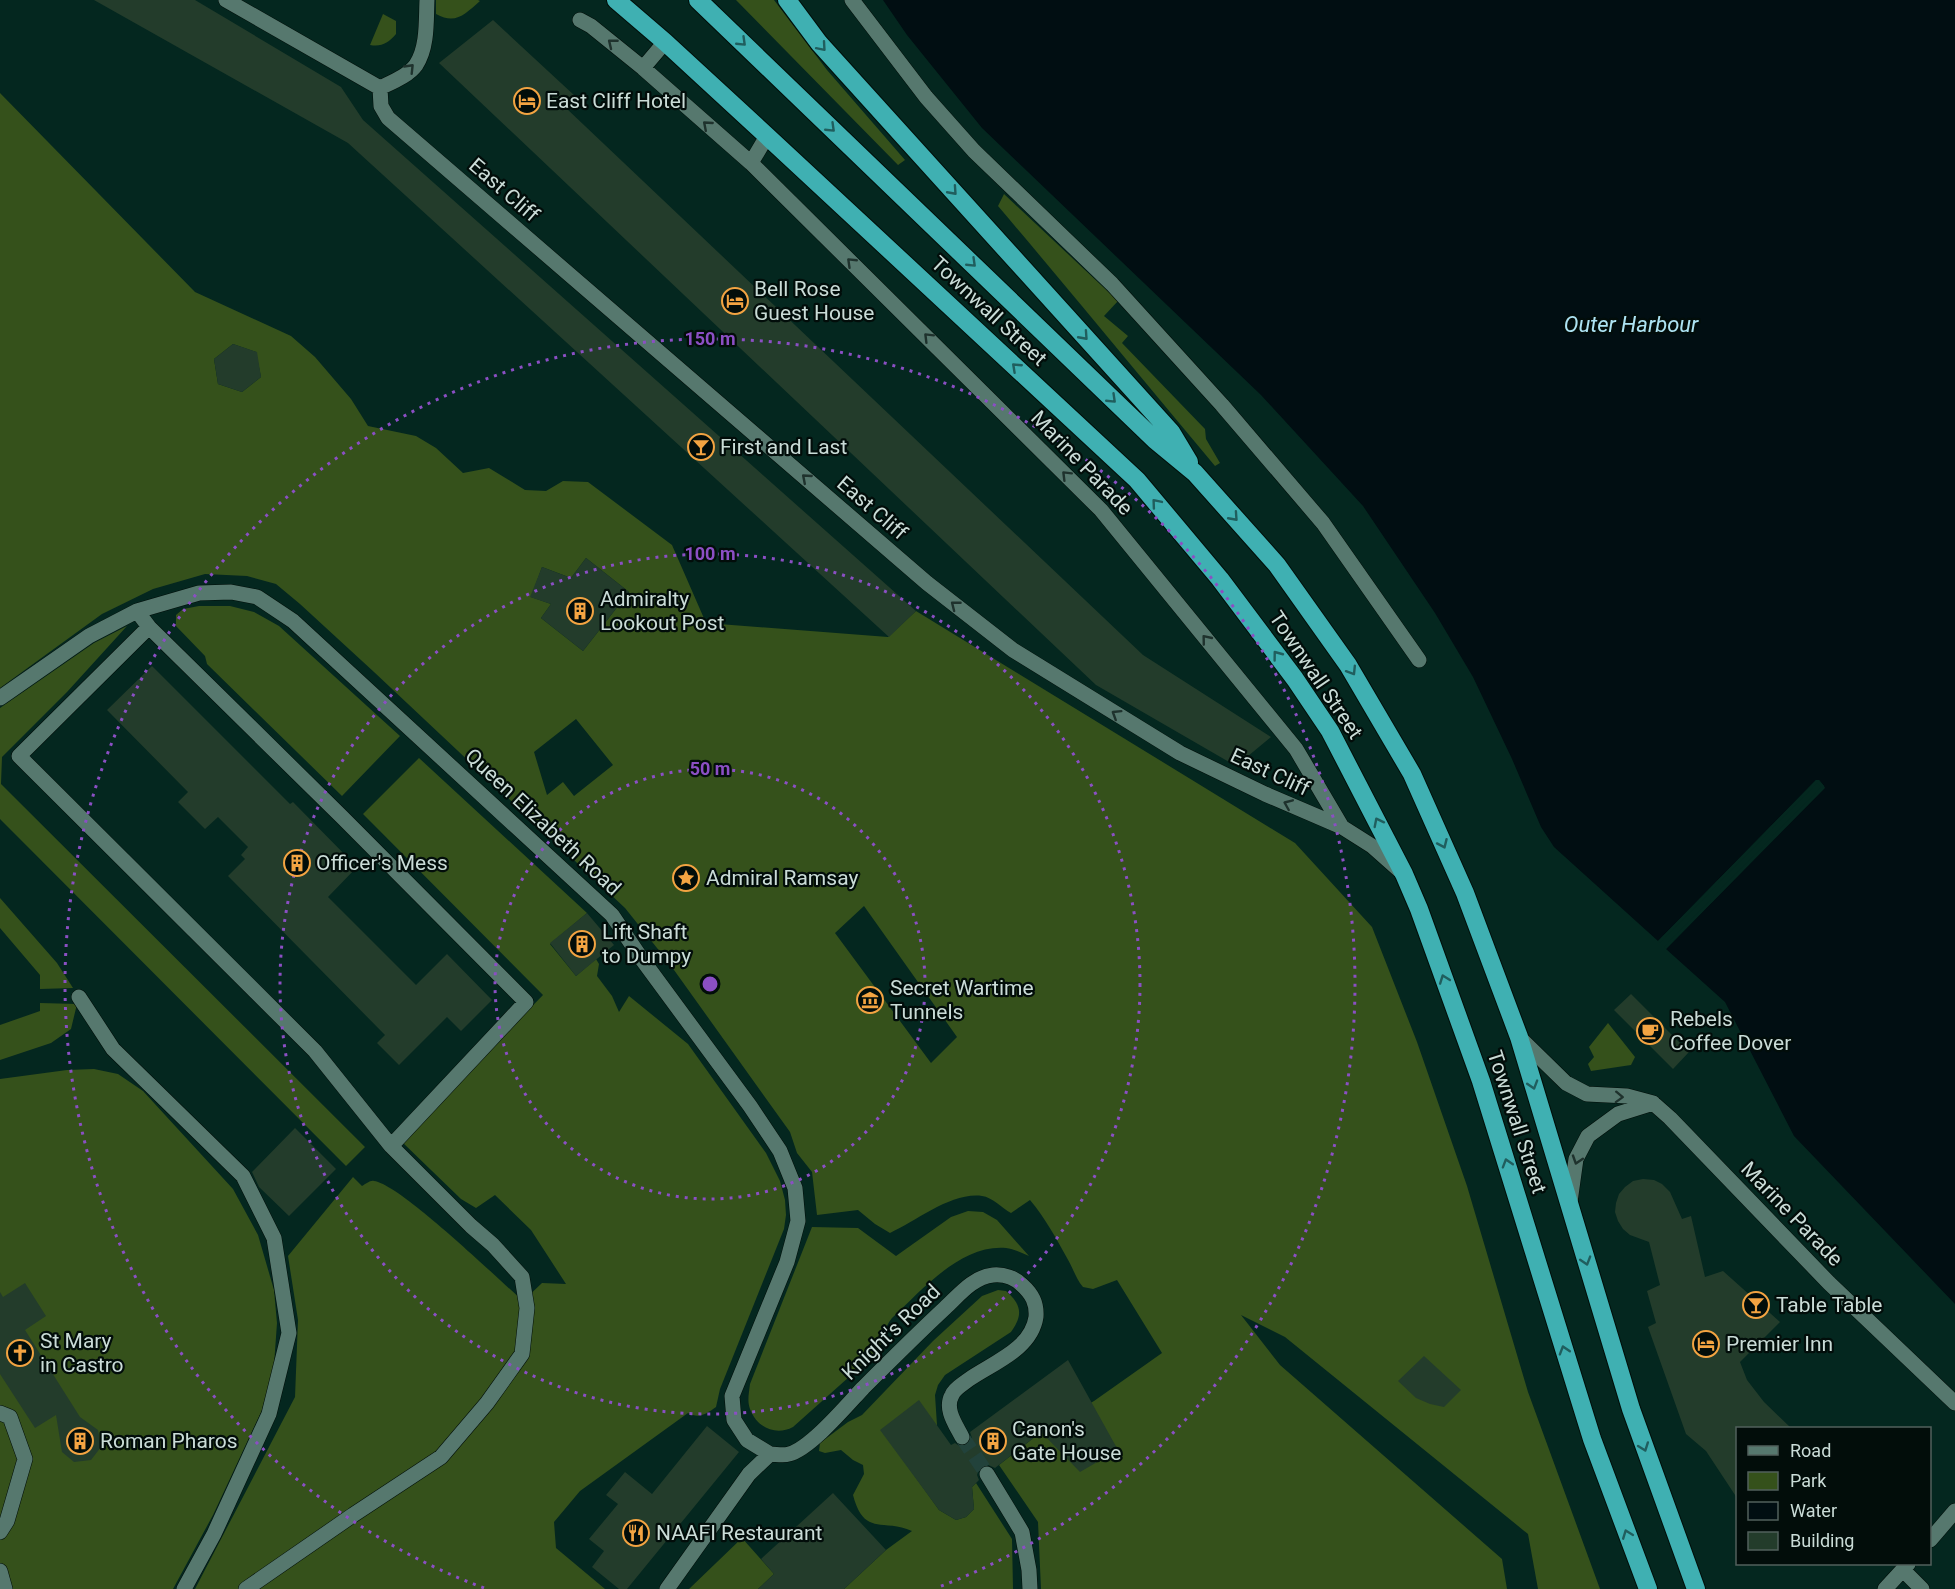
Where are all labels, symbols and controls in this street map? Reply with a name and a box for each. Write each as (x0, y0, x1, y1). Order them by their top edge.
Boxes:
one-way arrow (736, 35, 746, 46)
one-way arrow (608, 40, 619, 51)
one-way arrow (815, 40, 826, 51)
one-way arrow (403, 64, 414, 75)
hotel icon: East Cliff Hotel (512, 86, 542, 116)
place label: East Cliff Hotel (546, 89, 686, 113)
one-way arrow (824, 120, 835, 131)
one-way arrow (703, 121, 714, 132)
street label: East Cliff (464, 153, 544, 227)
one-way arrow (946, 184, 957, 195)
street label: Townwall Street (926, 251, 1052, 371)
one-way arrow (965, 256, 975, 267)
one-way arrow (848, 258, 859, 269)
place label: Bell Rose Guest House (754, 277, 874, 325)
hotel icon: Bell Rose Guest House (720, 286, 750, 316)
water label: Outer Harbour (1564, 312, 1699, 337)
text: 150 m (684, 328, 736, 349)
one-way arrow (1077, 329, 1088, 340)
one-way arrow (924, 334, 935, 345)
one-way arrow (1012, 363, 1023, 374)
one-way arrow (1104, 391, 1115, 402)
street label: Marine Parade (1026, 406, 1138, 520)
bar icon: First and Last (686, 432, 716, 462)
place label: First and Last (720, 435, 847, 459)
street label: East Cliff (832, 471, 912, 545)
one-way arrow (1062, 471, 1073, 481)
one-way arrow (802, 475, 813, 486)
one-way arrow (1152, 499, 1163, 510)
one-way arrow (1227, 510, 1238, 520)
text: 100 m (684, 543, 736, 564)
place label: Admiralty Lookout Post (600, 587, 724, 635)
building icon: Admiralty Lookout Post (565, 596, 595, 626)
one-way arrow (950, 601, 961, 612)
street label: Townwall Street (1264, 607, 1368, 744)
one-way arrow (1203, 635, 1214, 646)
one-way arrow (1274, 651, 1285, 662)
one-way arrow (1345, 665, 1357, 675)
one-way arrow (1112, 709, 1122, 721)
street label: East Cliff (1227, 743, 1314, 801)
street label: Queen Elizabeth Road (460, 744, 626, 900)
text: 50 m (690, 758, 730, 779)
one-way arrow (1284, 799, 1295, 811)
one-way arrow (1373, 817, 1385, 828)
one-way arrow (1435, 837, 1447, 848)
building icon: Officer's Mess (282, 848, 312, 878)
place label: Officer's Mess (316, 851, 448, 875)
place icon: Admiral Ramsay (671, 863, 701, 893)
place label: Admiral Ramsay (706, 866, 858, 890)
place label: Lift Shaft to Dumpy (602, 920, 691, 968)
building icon: Lift Shaft to Dumpy (567, 929, 597, 959)
centre of rings (700, 974, 720, 994)
one-way arrow (1439, 974, 1452, 985)
place label: Secret Wartime Tunnels (890, 976, 1034, 1024)
museum icon: Secret Wartime Tunnels (855, 985, 885, 1015)
place label: Rebels Coffee Dover (1670, 1007, 1791, 1055)
cafe icon: Rebels Coffee Dover (1635, 1016, 1665, 1046)
street label: Townwall Street (1483, 1047, 1551, 1197)
one-way arrow (1526, 1079, 1538, 1090)
one-way arrow (1614, 1090, 1623, 1103)
one-way arrow (1572, 1154, 1584, 1165)
street label: Marine Parade (1736, 1157, 1848, 1271)
one-way arrow (1502, 1158, 1514, 1169)
one-way arrow (1579, 1255, 1591, 1266)
street label: Knight's Road (837, 1279, 945, 1385)
bar icon: Table Table (1741, 1290, 1771, 1320)
place label: Table Table (1776, 1293, 1882, 1317)
place label: St Mary in Castro (40, 1329, 124, 1377)
hotel icon: Premier Inn (1691, 1329, 1721, 1359)
place label: Premier Inn (1726, 1332, 1833, 1356)
church icon: St Mary in Castro (5, 1338, 35, 1368)
one-way arrow (1559, 1345, 1572, 1356)
place label: Canon's Gate House (1012, 1417, 1121, 1465)
building icon: Roman Pharos (65, 1426, 95, 1456)
building icon: Canon's Gate House (978, 1426, 1008, 1456)
legend (1736, 1427, 1931, 1565)
place label: Roman Pharos (100, 1429, 238, 1453)
text: Road (1790, 1440, 1831, 1461)
one-way arrow (1637, 1441, 1650, 1452)
text: Park (1790, 1470, 1827, 1491)
text: Water (1790, 1500, 1837, 1521)
restaurant icon: NAAFI Restaurant (621, 1518, 651, 1548)
place label: NAAFI Restaurant (656, 1521, 823, 1545)
one-way arrow (1622, 1529, 1634, 1540)
text: Building (1790, 1530, 1854, 1551)

